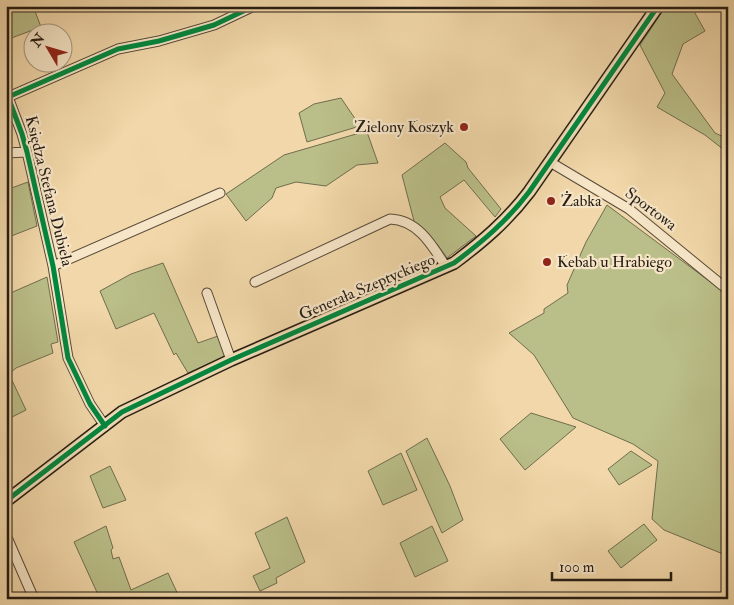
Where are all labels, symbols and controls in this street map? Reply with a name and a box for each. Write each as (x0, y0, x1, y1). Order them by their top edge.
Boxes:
north arrow (22, 22, 72, 72)
text: N (27, 30, 49, 51)
street label: Księdza Stefana Dubiela (21, 114, 77, 269)
place label: Zielony Koszyk (354, 117, 454, 137)
marker: Zielony Koszyk (458, 121, 470, 133)
street label: Sportowa (621, 183, 681, 236)
place label: Żabka (561, 190, 602, 211)
marker: Żabka (545, 195, 557, 207)
street label: Generała Szeptyckiego (296, 249, 439, 326)
place label: Kebab u Hrabiego (557, 252, 672, 272)
marker: Kebab u Hrabiego (541, 256, 553, 268)
scale bar (552, 550, 670, 582)
text: 100 m (559, 558, 595, 577)

